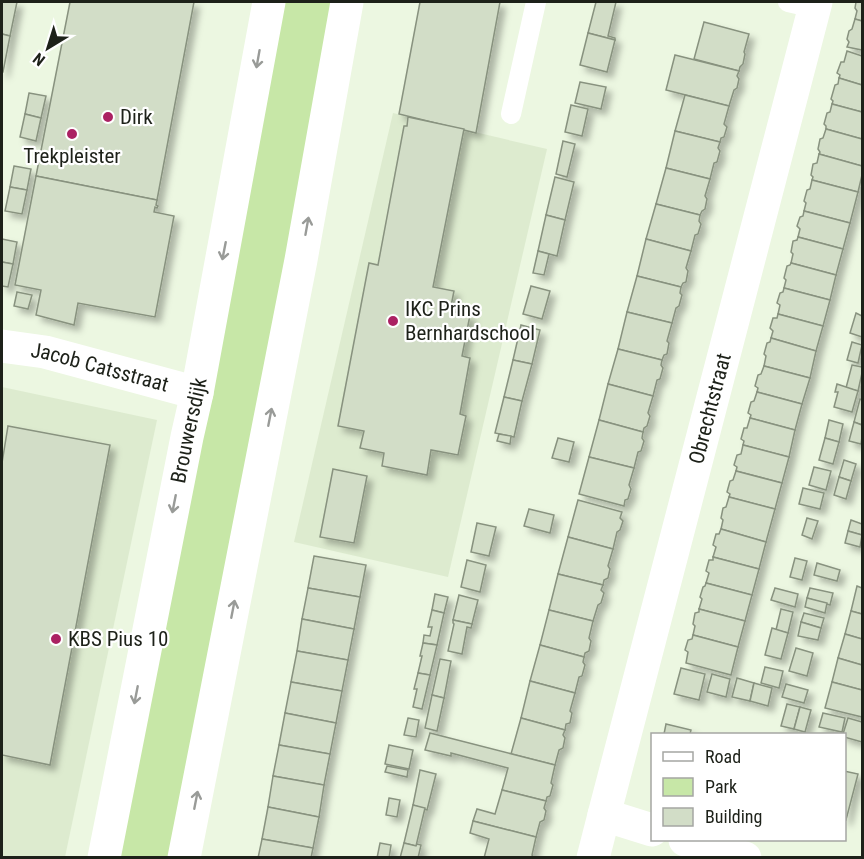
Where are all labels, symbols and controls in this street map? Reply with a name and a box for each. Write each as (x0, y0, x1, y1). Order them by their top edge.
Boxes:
north arrow (18, 18, 78, 78)
text: N (29, 49, 49, 70)
one-way arrow (252, 49, 263, 68)
place label: Dirk (120, 105, 153, 129)
marker: Dirk (101, 110, 115, 124)
marker: Trekpleister (65, 127, 79, 141)
place label: Trekpleister (23, 144, 121, 168)
one-way arrow (302, 216, 313, 236)
one-way arrow (218, 241, 229, 260)
place label: IKC Prins Bernhardschool (405, 297, 535, 345)
marker: IKC Prins Bernhardschool (386, 314, 400, 328)
street label: Jacob Catsstraat (29, 338, 171, 397)
street label: Obrechtstraat (684, 351, 736, 466)
street label: Brouwersdijk (166, 375, 212, 485)
one-way arrow (265, 408, 276, 428)
one-way arrow (168, 494, 179, 513)
one-way arrow (228, 599, 239, 619)
place label: KBS Pius 10 (68, 627, 168, 651)
marker: KBS Pius 10 (49, 632, 63, 646)
one-way arrow (130, 685, 141, 705)
legend (651, 733, 846, 841)
text: Road (705, 746, 741, 767)
text: Park (705, 776, 737, 797)
one-way arrow (191, 791, 202, 810)
text: Building (705, 806, 762, 827)

